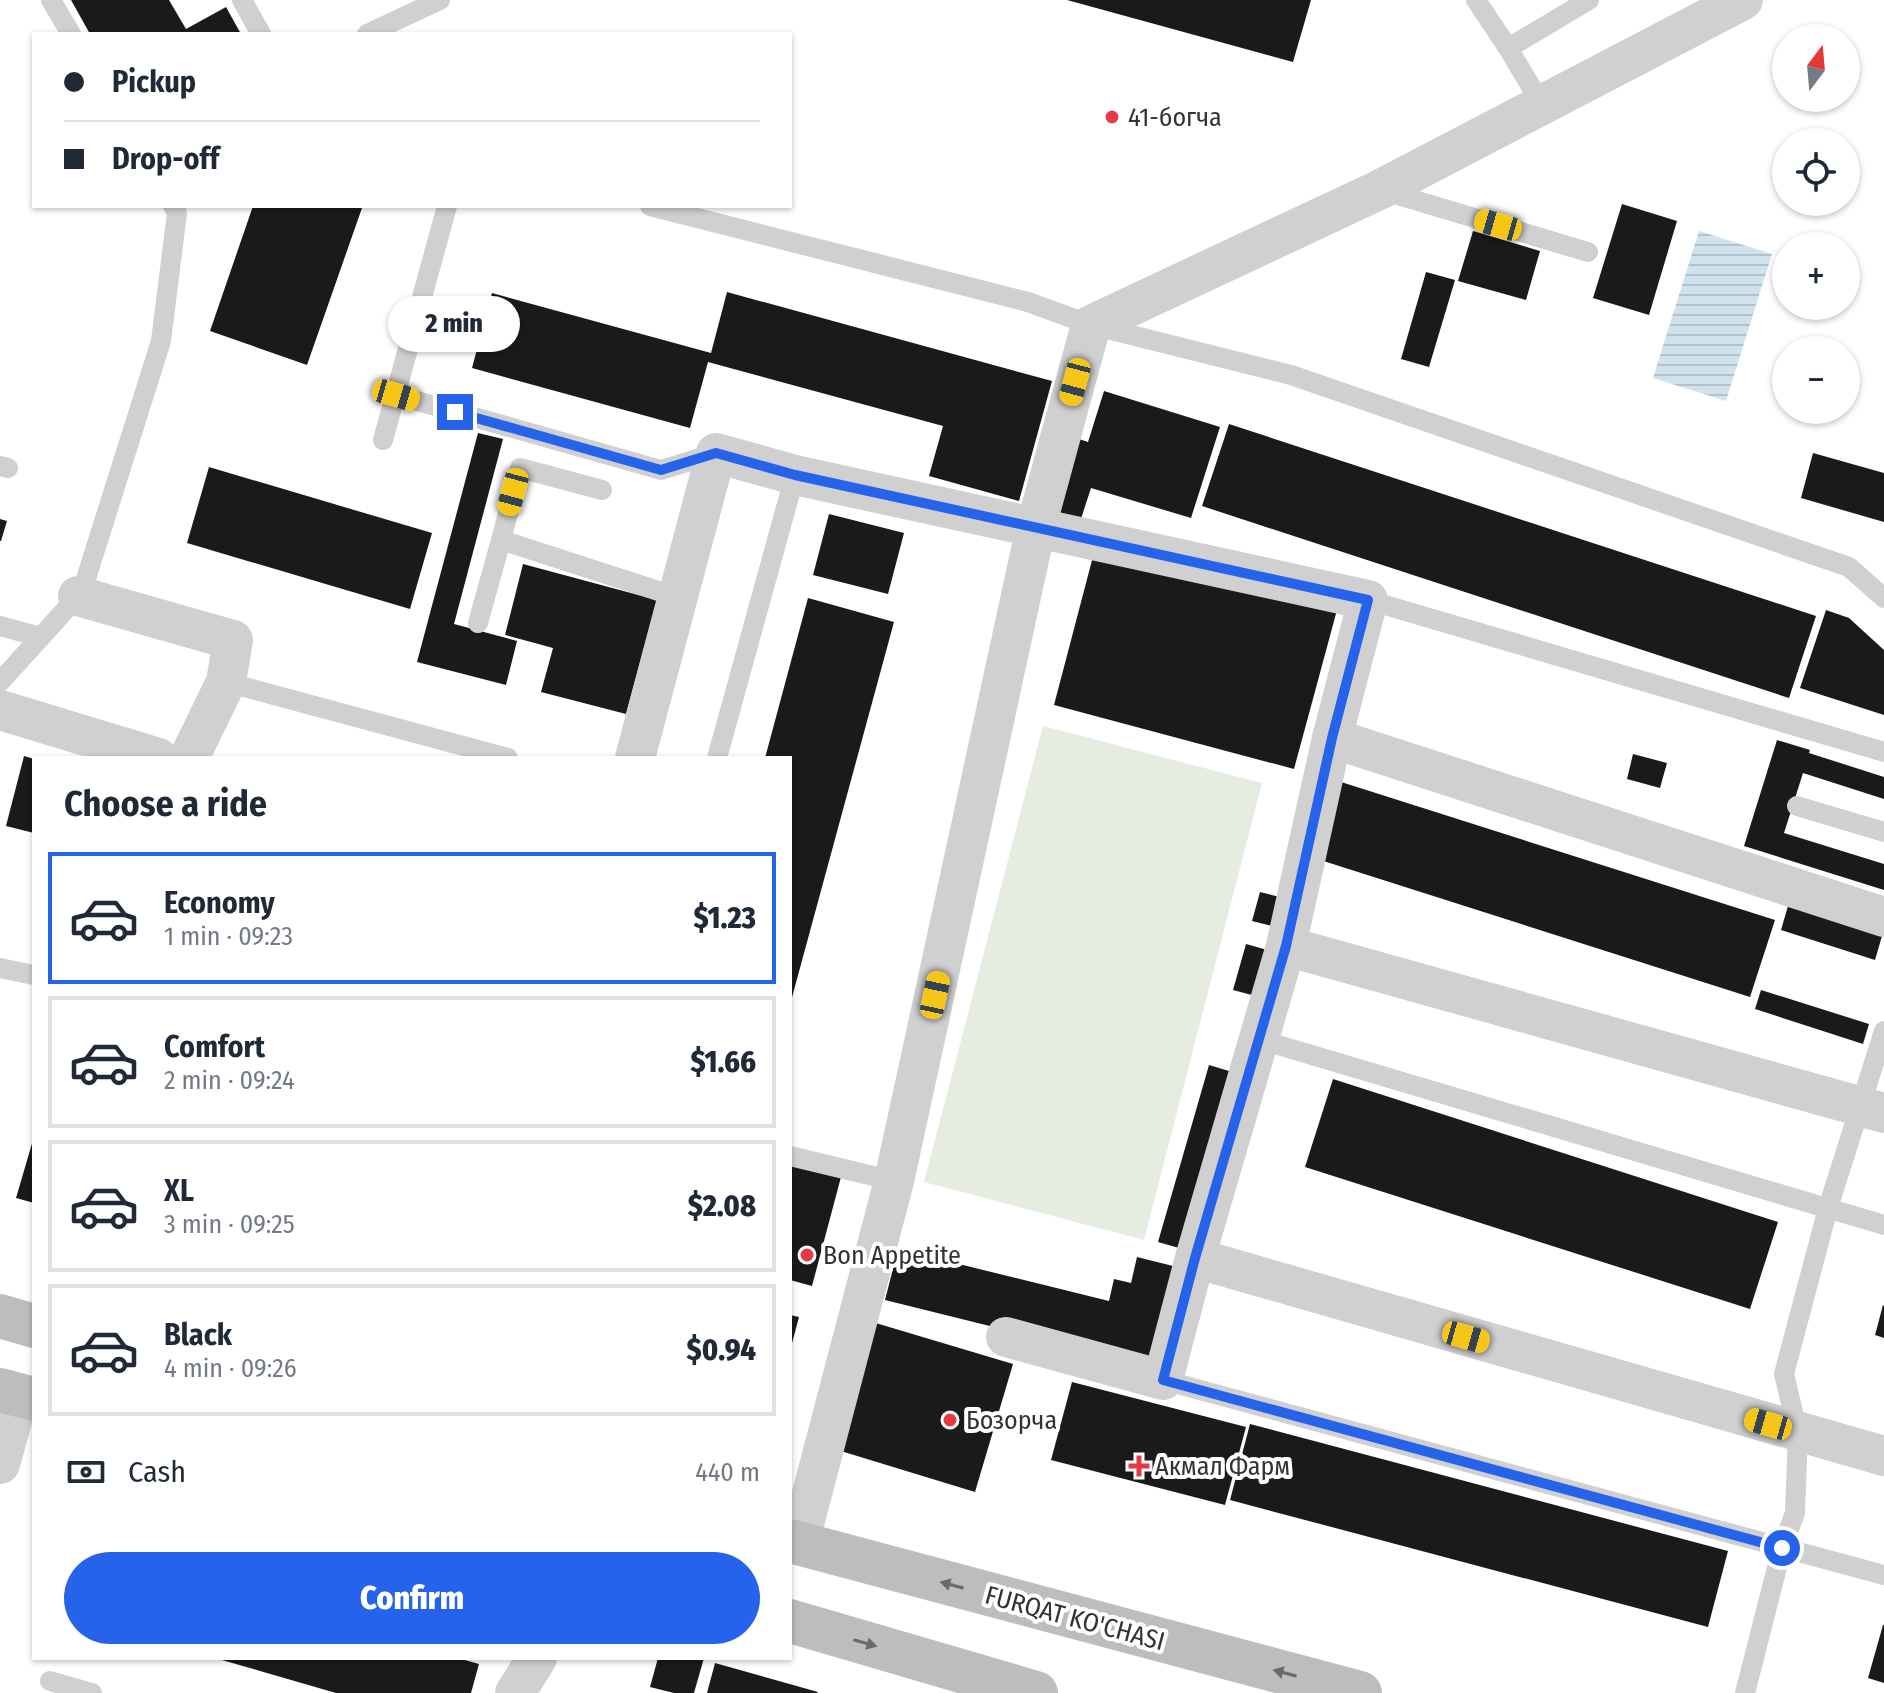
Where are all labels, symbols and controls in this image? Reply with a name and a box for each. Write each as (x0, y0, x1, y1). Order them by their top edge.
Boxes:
north arrow (1772, 24, 1860, 112)
map controls (1772, 24, 1860, 424)
text: Pickup (112, 64, 196, 100)
place label: 41-богча (1128, 102, 1222, 133)
marker: 41-богча (1103, 108, 1121, 126)
button: locate (1772, 128, 1860, 216)
text: Drop-off (112, 141, 219, 177)
car (1472, 207, 1524, 243)
button: + (1772, 232, 1860, 320)
callout: 2 min (389, 296, 521, 352)
text: 2 min (425, 308, 483, 339)
button: − (1772, 336, 1860, 424)
car (1057, 356, 1093, 408)
car (370, 377, 422, 413)
route end (437, 394, 473, 430)
car (495, 466, 531, 518)
text: Choose a ride (64, 782, 267, 826)
icon: car (68, 882, 140, 954)
text: Economy (164, 885, 275, 921)
text: $1.23 (694, 900, 756, 936)
text: 1 min · 09:23 (164, 921, 293, 952)
car (918, 969, 952, 1021)
icon: car (68, 1026, 140, 1098)
text: Comfort (164, 1029, 265, 1065)
text: $1.66 (690, 1044, 756, 1080)
text: 2 min · 09:24 (164, 1065, 295, 1096)
icon: car (68, 1170, 140, 1242)
text: XL (164, 1173, 194, 1209)
text: $2.08 (688, 1188, 756, 1224)
text: 3 min · 09:25 (164, 1209, 295, 1240)
place label: Bon Appetite (823, 1240, 961, 1271)
marker: Bon Appetite (798, 1246, 816, 1264)
icon: car (68, 1314, 140, 1386)
text: Black (164, 1317, 232, 1353)
car (1440, 1319, 1492, 1355)
text: $0.94 (687, 1332, 756, 1368)
text: 4 min · 09:26 (164, 1353, 297, 1384)
place label: Бозорча (966, 1405, 1057, 1436)
car (1742, 1406, 1794, 1442)
marker: Бозорча (941, 1411, 959, 1429)
icon: cash (64, 1450, 108, 1494)
place label: Акмал Фарм (1155, 1451, 1290, 1482)
text: Cash (128, 1454, 186, 1490)
text: 440 m (695, 1457, 760, 1488)
marker: Акмал Фарм (1130, 1457, 1148, 1475)
route start (1764, 1530, 1800, 1566)
button: Confirm (64, 1552, 760, 1644)
one-way arrow (940, 1578, 965, 1590)
street label: FURQAT KO'CHASI (982, 1580, 1168, 1657)
one-way arrow (853, 1637, 877, 1650)
one-way arrow (1272, 1667, 1297, 1679)

